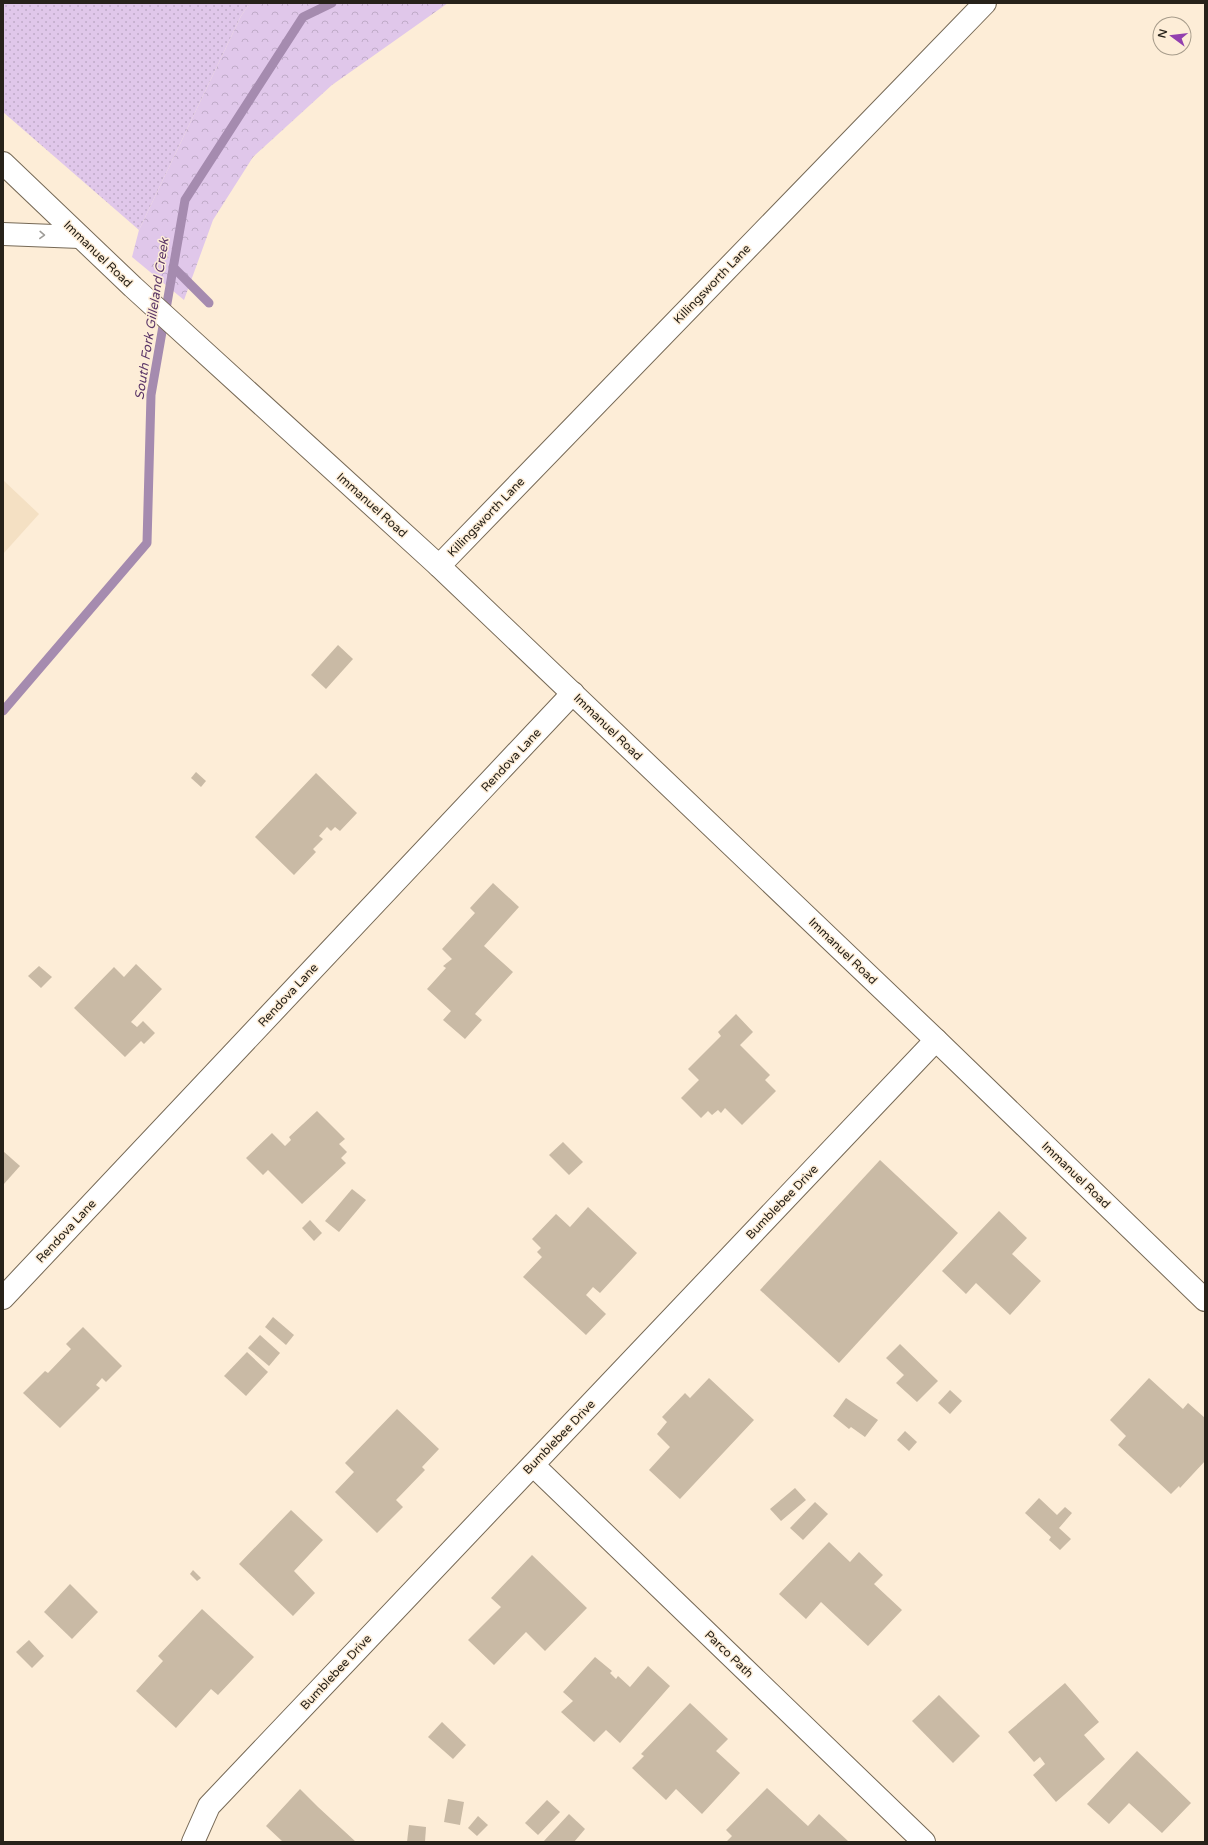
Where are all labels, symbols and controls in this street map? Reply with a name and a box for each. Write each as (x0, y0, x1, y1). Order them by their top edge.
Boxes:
north arrow (1152, 16, 1192, 56)
text: N (1155, 28, 1170, 39)
street label: Immanuel Road (61, 218, 135, 290)
one-way arrow (39, 231, 45, 240)
water label: South Fork Gilleland Creek (131, 236, 173, 401)
street label: Killingsworth Lane (671, 241, 754, 327)
street label: Immanuel Road (334, 470, 410, 540)
street label: Killingsworth Lane (445, 474, 528, 560)
street label: Immanuel Road (571, 691, 645, 763)
street label: Rendova Lane (478, 725, 544, 795)
street label: Immanuel Road (806, 915, 880, 987)
street label: Rendova Lane (255, 960, 321, 1030)
street label: Immanuel Road (1039, 1139, 1113, 1211)
street label: Bumblebee Drive (743, 1162, 821, 1242)
street label: Rendova Lane (33, 1196, 99, 1266)
street label: Bumblebee Drive (520, 1397, 598, 1477)
street label: Parco Path (702, 1627, 756, 1681)
street label: Bumblebee Drive (298, 1631, 375, 1713)

